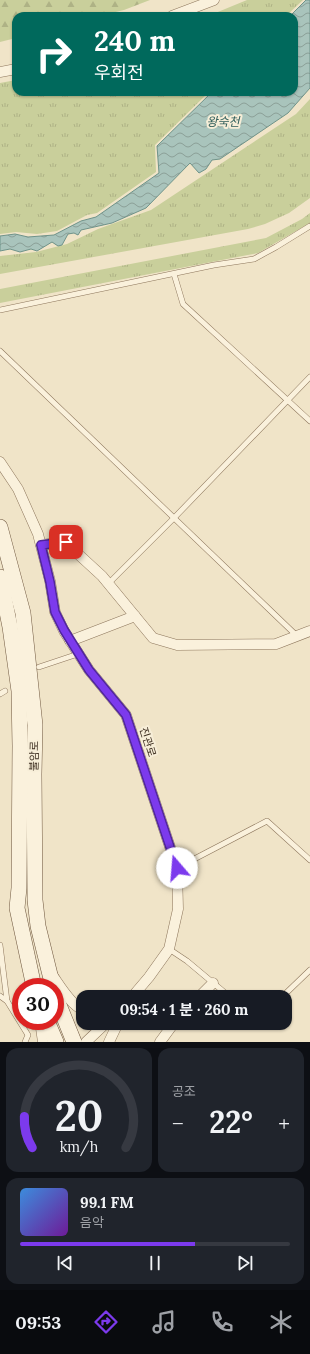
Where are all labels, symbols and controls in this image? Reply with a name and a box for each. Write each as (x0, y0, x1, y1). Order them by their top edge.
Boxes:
text: 240 m (94, 23, 175, 59)
icon: right (28, 28, 80, 80)
text: 우회전 (94, 61, 144, 84)
water label: 왕숙천 (206, 114, 242, 129)
pin (49, 525, 83, 559)
icon: arrive (55, 531, 77, 553)
street label: 진관로 (137, 725, 159, 759)
street label: 불암로 (27, 741, 41, 771)
position arrow (156, 847, 198, 889)
speed limit sign: 30 (12, 978, 64, 1030)
text: 09:54 · 1 분 · 260 m (120, 1000, 248, 1019)
text: 공조 (172, 1083, 196, 1100)
text: 20 (55, 1089, 103, 1142)
text: 22° (209, 1103, 253, 1141)
text: − (172, 1109, 184, 1137)
text: + (278, 1109, 290, 1137)
text: km/h (60, 1138, 99, 1157)
text: 99.1 FM (80, 1193, 134, 1212)
text: 음악 (80, 1214, 104, 1231)
icon: previous (54, 1252, 76, 1274)
icon: pause (144, 1252, 166, 1274)
icon: next (234, 1252, 256, 1274)
icon: directions (92, 1308, 120, 1336)
icon: music (150, 1308, 178, 1336)
icon: phone (208, 1308, 236, 1336)
icon: climate (267, 1308, 295, 1336)
text: 09:53 (15, 1311, 61, 1334)

